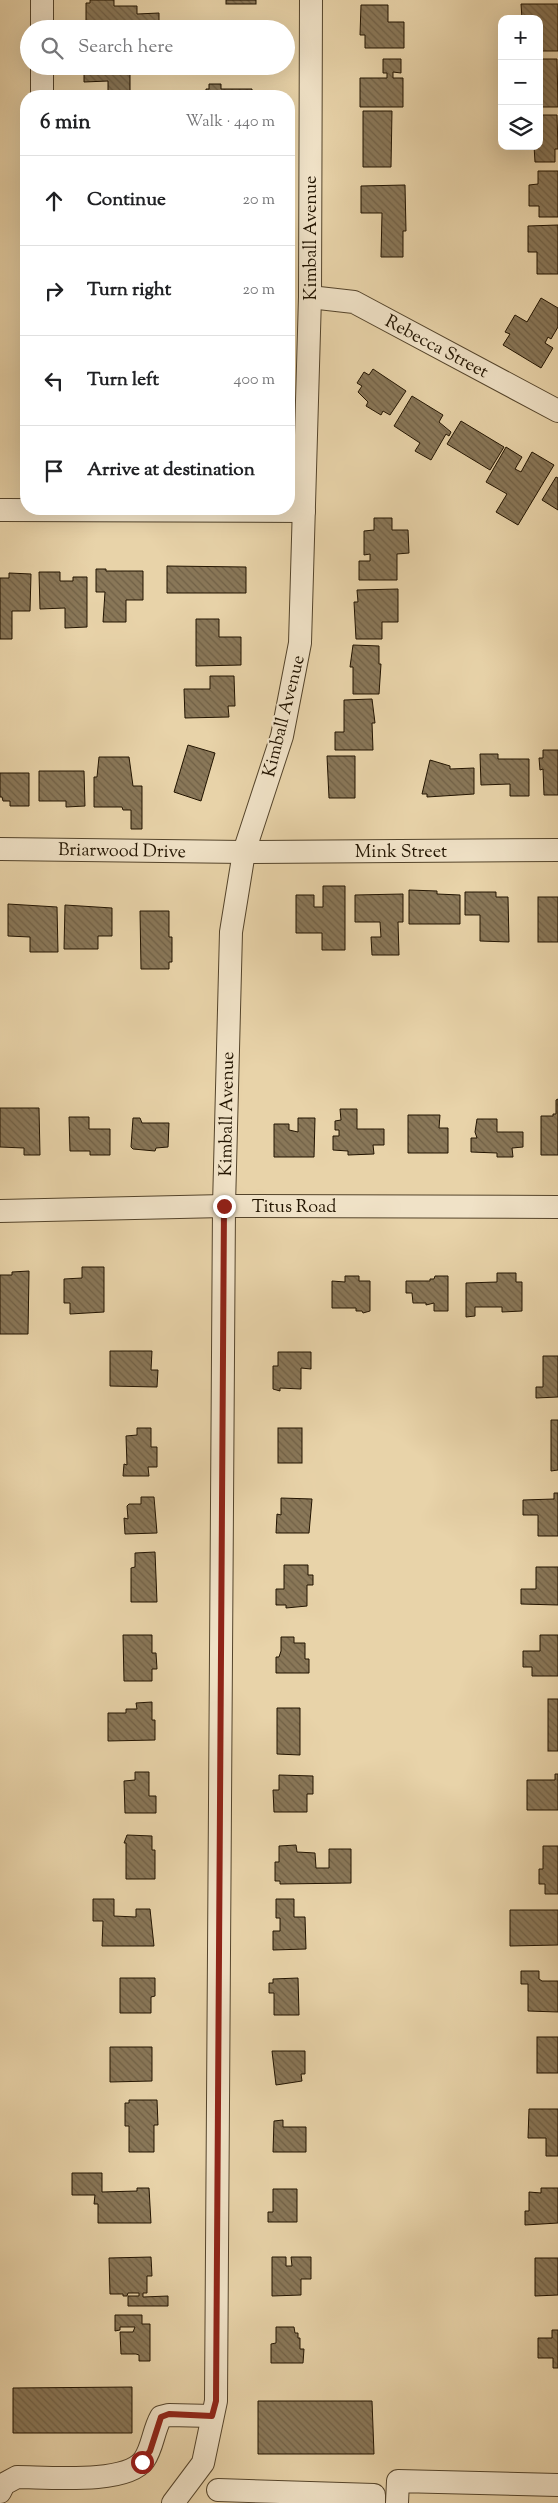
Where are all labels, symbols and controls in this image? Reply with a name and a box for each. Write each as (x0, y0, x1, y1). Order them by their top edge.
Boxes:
map controls (498, 15, 543, 150)
button: + (498, 15, 543, 60)
search box (20, 20, 295, 75)
icon: search (38, 34, 66, 62)
text: Search here (78, 34, 173, 61)
button: − (498, 60, 543, 105)
button: layers (498, 105, 543, 150)
text: 6 min (40, 108, 91, 138)
text: Walk · 440 m (186, 111, 275, 134)
street label: Kimball Avenue (299, 175, 325, 301)
icon: ahead (40, 187, 68, 215)
text: Continue (87, 187, 166, 214)
text: 20 m (242, 189, 275, 212)
icon: right (40, 277, 68, 305)
text: Turn right (87, 277, 171, 304)
text: 20 m (242, 279, 275, 302)
street label: Rebecca Street (380, 310, 492, 386)
icon: left (40, 367, 68, 395)
text: Turn left (87, 367, 159, 394)
text: 400 m (234, 369, 275, 392)
icon: arrive (40, 457, 68, 485)
text: Arrive at destination (87, 457, 255, 484)
street label: Kimball Avenue (257, 653, 313, 780)
street label: Briarwood Drive (58, 838, 186, 866)
street label: Mink Street (355, 840, 447, 866)
street label: Kimball Avenue (214, 1051, 242, 1177)
route end (213, 1195, 236, 1218)
street label: Titus Road (252, 1195, 336, 1221)
route start (131, 2451, 154, 2474)

